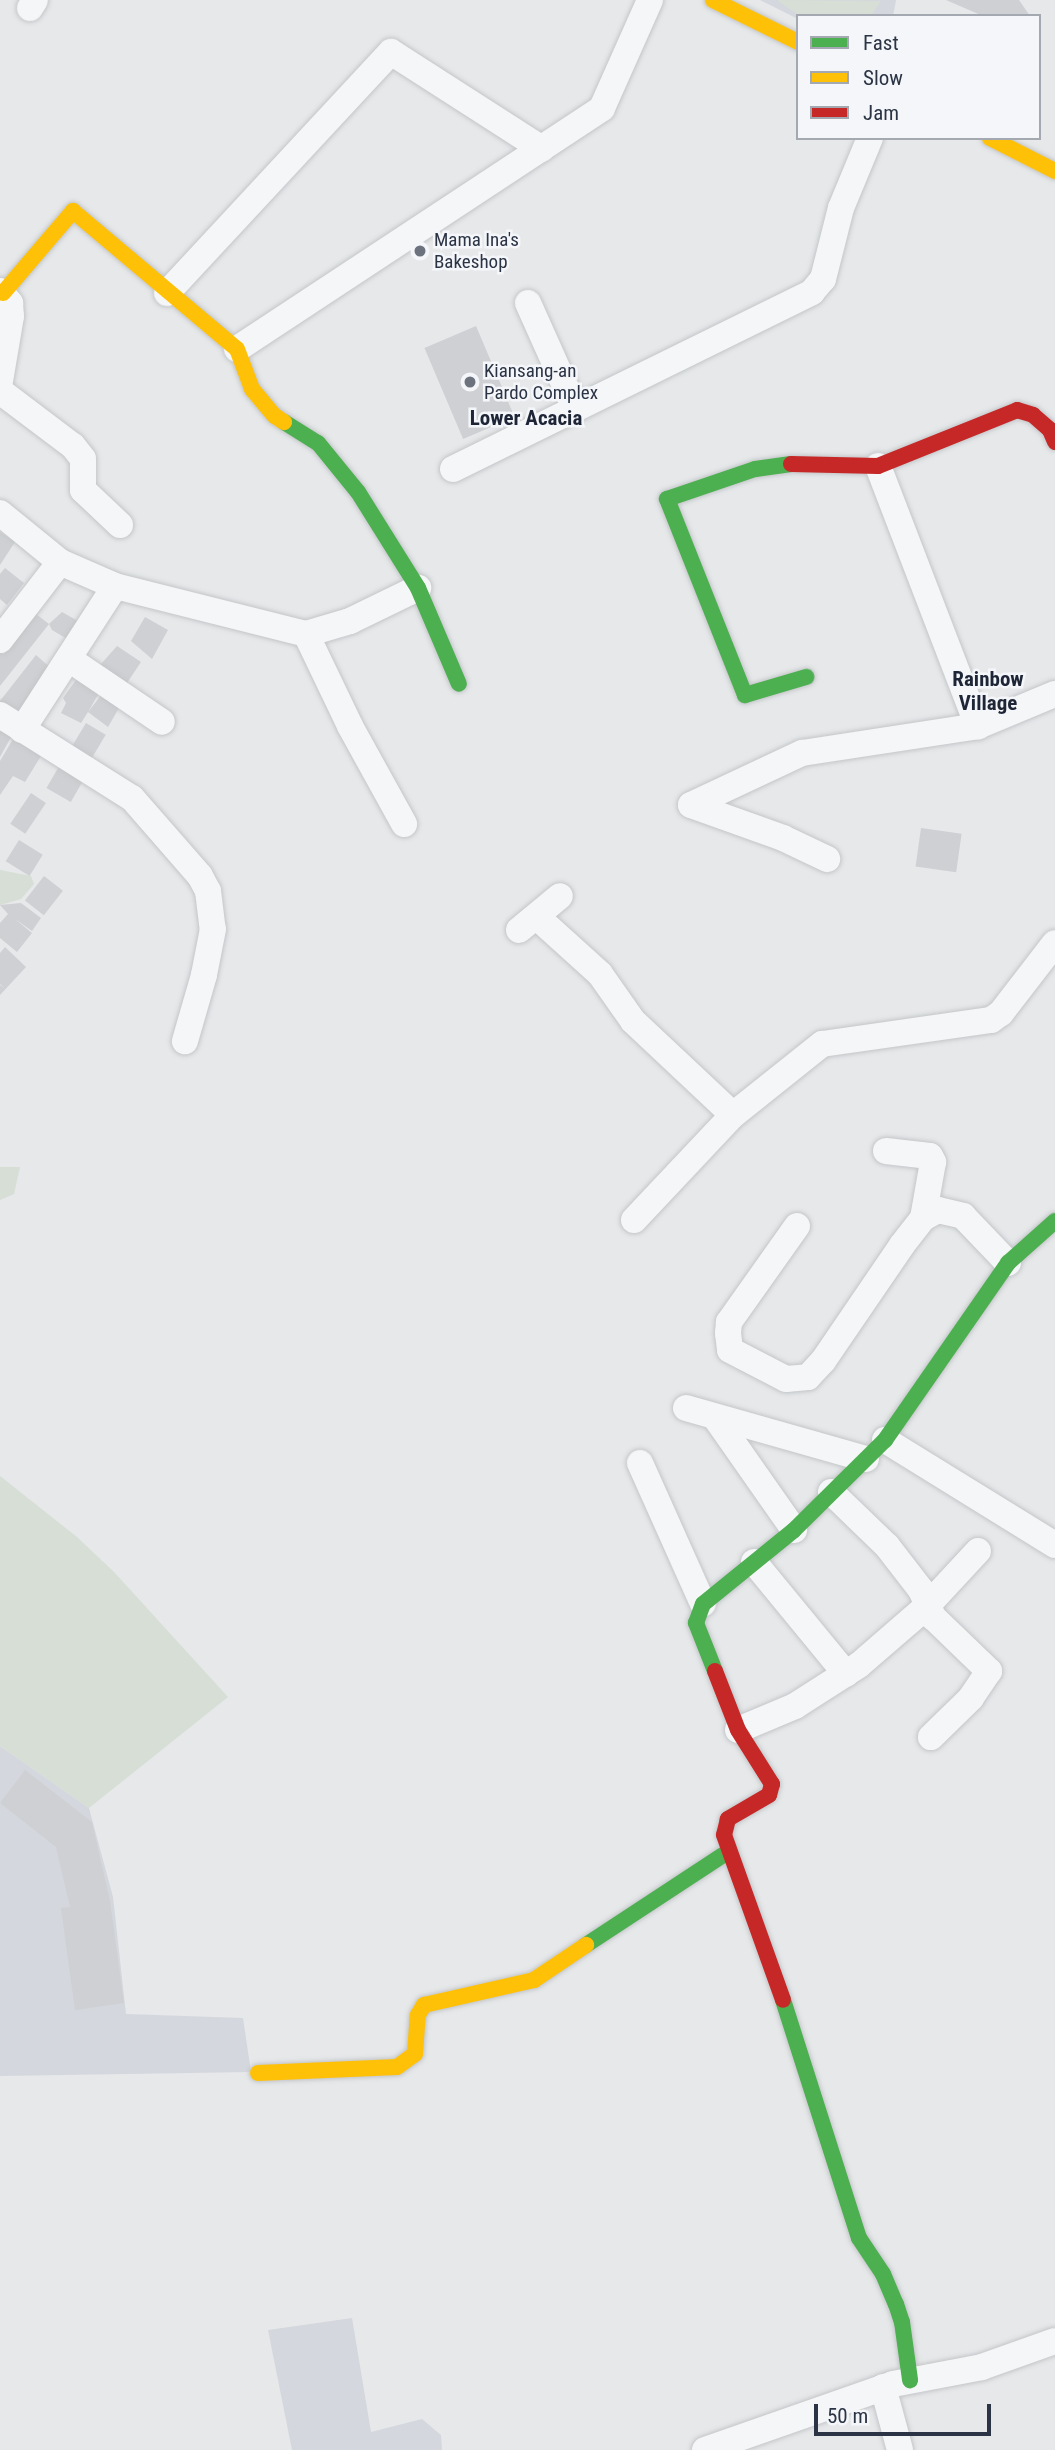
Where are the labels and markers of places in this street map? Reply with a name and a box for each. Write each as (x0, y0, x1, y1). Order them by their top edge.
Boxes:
place label: Mama Ina's Bakeshop (434, 229, 519, 273)
marker: Mama Ina's Bakeshop (412, 243, 428, 259)
place label: Kiansang-an Pardo Complex (484, 360, 598, 404)
marker: Kiansang-an Pardo Complex (462, 374, 478, 390)

